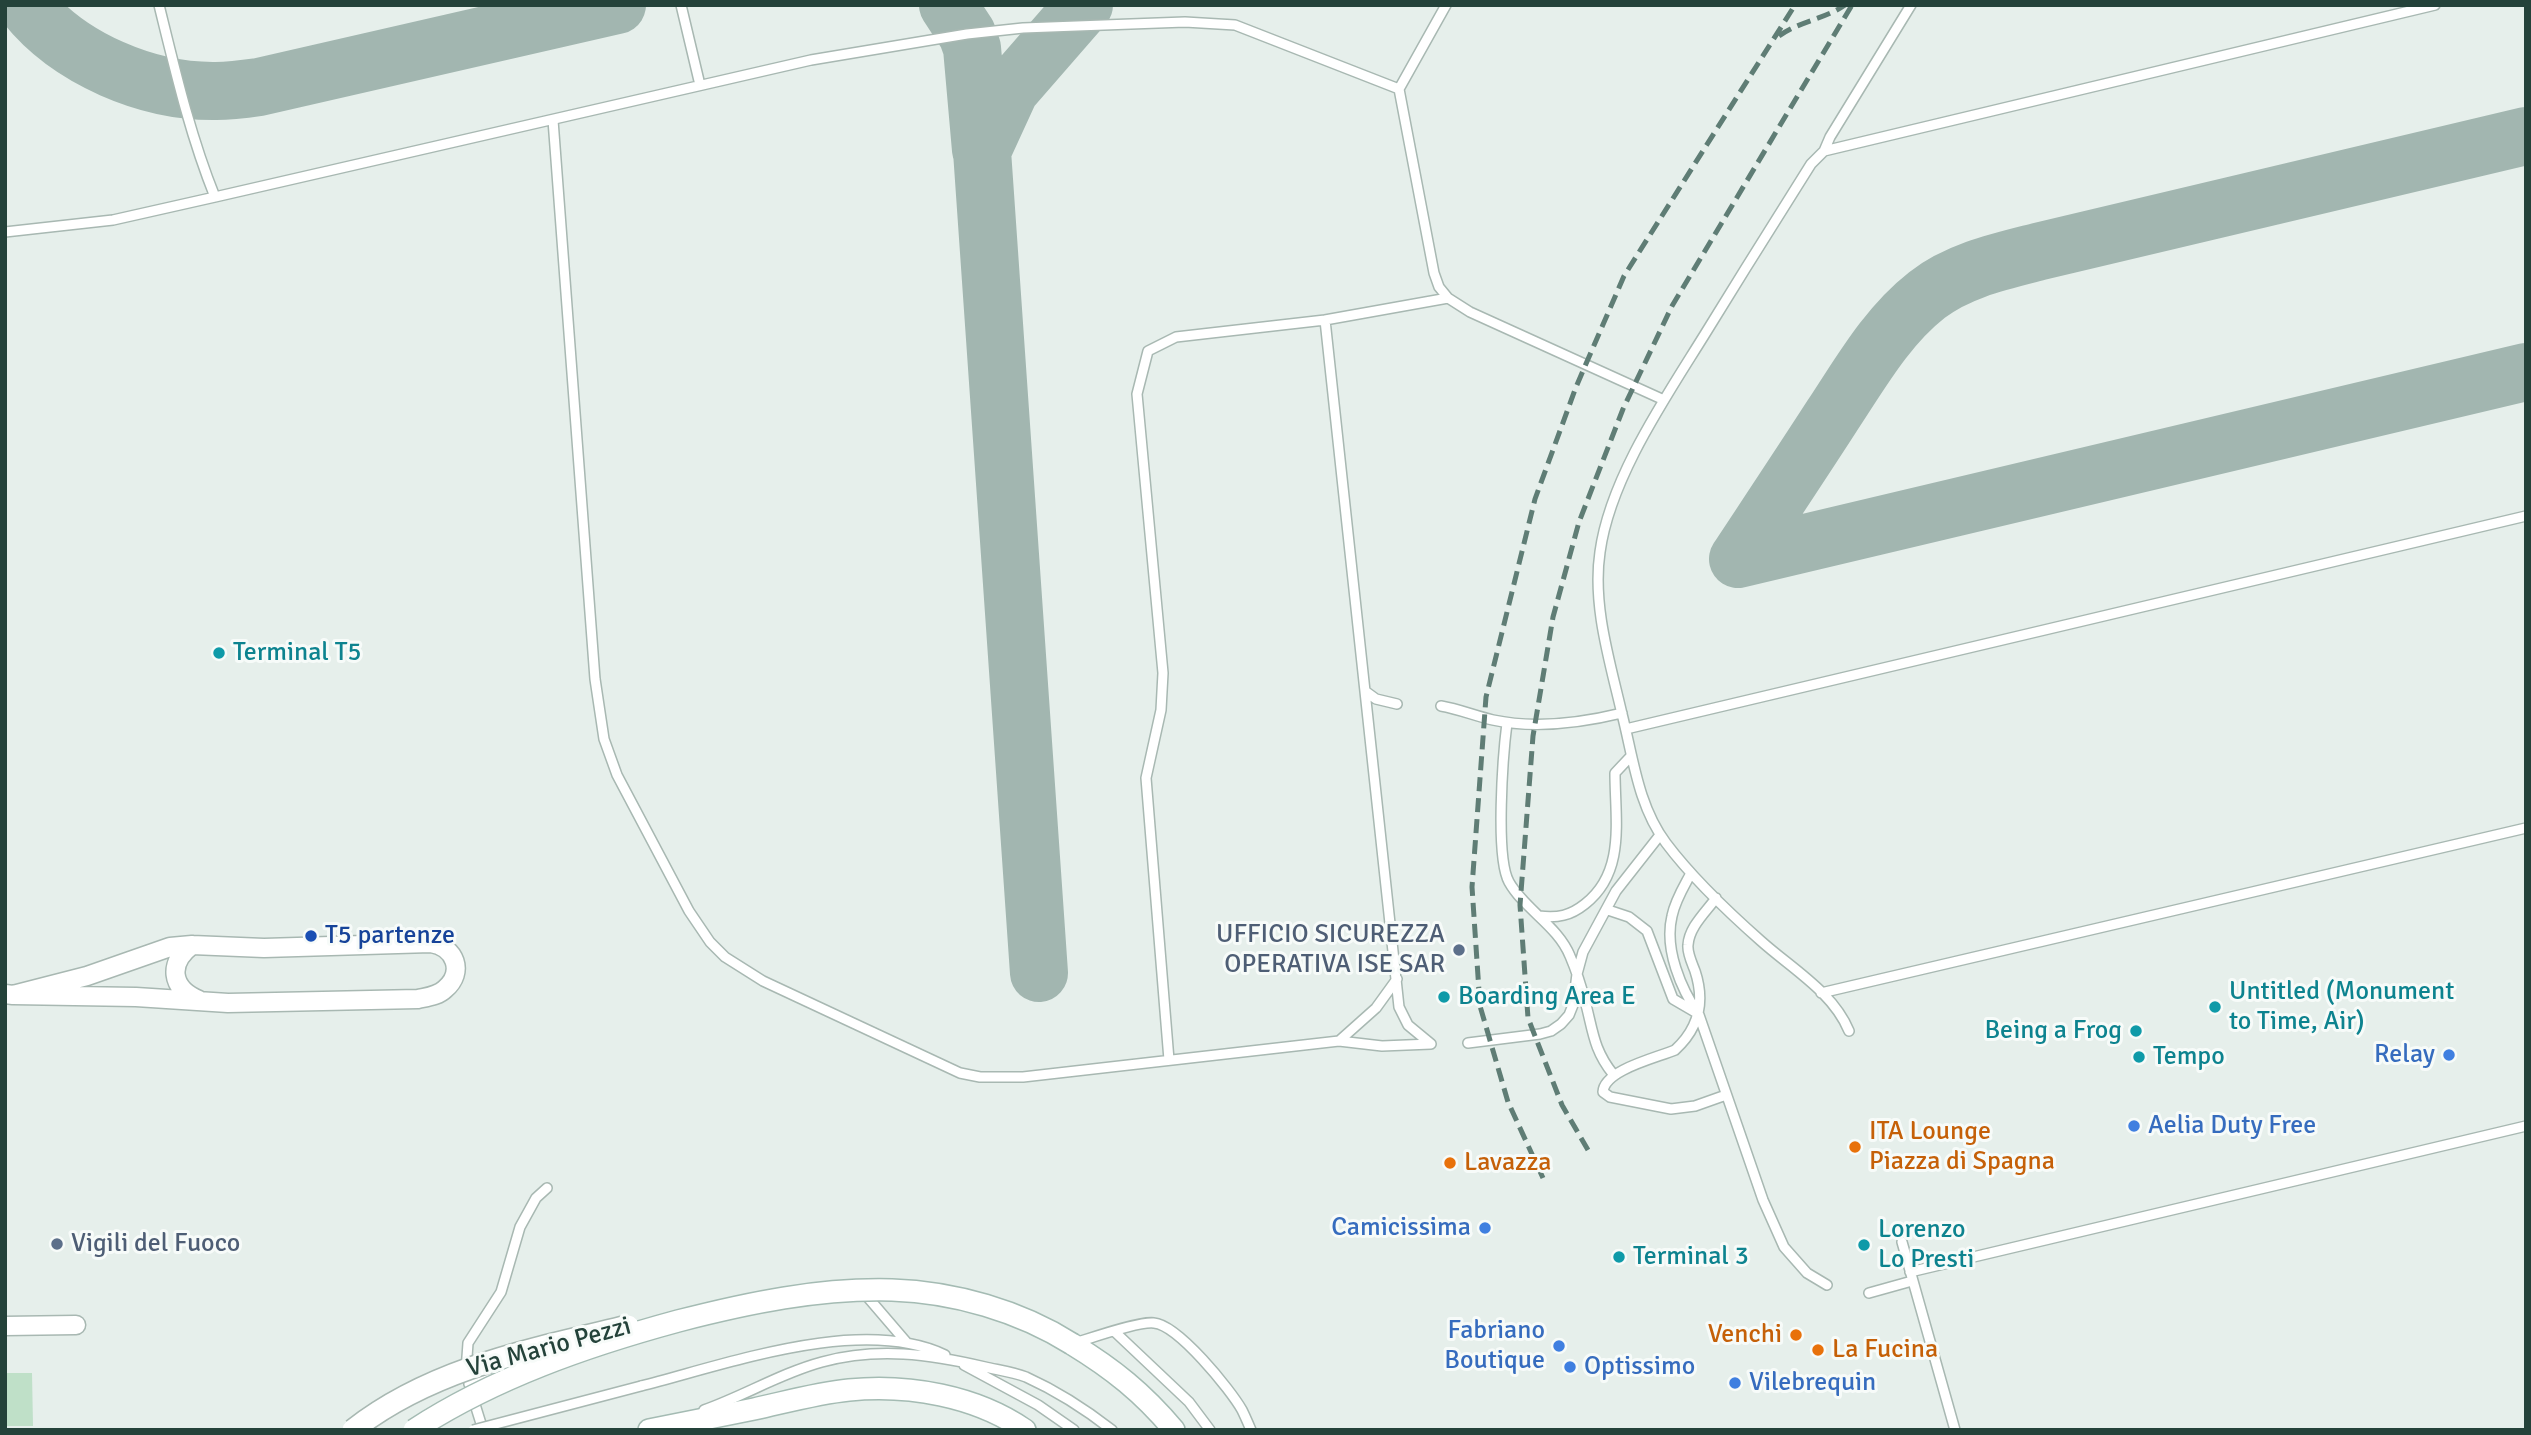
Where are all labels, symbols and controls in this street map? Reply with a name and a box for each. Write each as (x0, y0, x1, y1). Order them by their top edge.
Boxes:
place label: Terminal T5 (233, 637, 362, 669)
marker: Terminal T5 (211, 645, 227, 661)
place label: UFFICIO SICUREZZA OPERATIVA ISE SAR (1216, 919, 1445, 981)
place label: T5 partenze (325, 920, 455, 952)
marker: T5 partenze (303, 928, 319, 944)
marker: UFFICIO SICUREZZA OPERATIVA ISE SAR (1451, 942, 1467, 958)
place label: Untitled (Monument to Time, Air) (2229, 976, 2454, 1038)
place label: Boarding Area E (1458, 981, 1636, 1013)
marker: Boarding Area E (1436, 989, 1452, 1005)
marker: Untitled (Monument to Time, Air) (2207, 999, 2223, 1015)
place label: Being a Frog (1984, 1015, 2122, 1047)
marker: Being a Frog (2128, 1023, 2144, 1039)
place label: Relay (2374, 1039, 2435, 1071)
place label: Tempo (2153, 1041, 2225, 1073)
marker: Relay (2441, 1047, 2457, 1063)
marker: Tempo (2131, 1049, 2147, 1065)
place label: Aelia Duty Free (2148, 1110, 2316, 1142)
place label: ITA Lounge Piazza di Spagna (1869, 1116, 2055, 1178)
marker: Aelia Duty Free (2126, 1118, 2142, 1134)
marker: ITA Lounge Piazza di Spagna (1847, 1139, 1863, 1155)
place label: Lavazza (1464, 1147, 1551, 1179)
marker: Lavazza (1442, 1155, 1458, 1171)
place label: Camicissima (1331, 1212, 1471, 1244)
place label: Lorenzo Lo Presti (1878, 1214, 1974, 1276)
marker: Camicissima (1477, 1220, 1493, 1236)
place label: Vigili del Fuoco (71, 1228, 240, 1260)
marker: Vigili del Fuoco (49, 1236, 65, 1252)
marker: Lorenzo Lo Presti (1856, 1237, 1872, 1253)
place label: Terminal 3 (1633, 1241, 1749, 1273)
marker: Terminal 3 (1611, 1249, 1627, 1265)
street label: Via Mario Pezzi (463, 1311, 635, 1385)
place label: Fabriano Boutique (1444, 1315, 1545, 1376)
place label: Venchi (1708, 1319, 1782, 1351)
marker: Venchi (1788, 1327, 1804, 1343)
place label: La Fucina (1832, 1334, 1938, 1366)
marker: Fabriano Boutique (1551, 1338, 1567, 1354)
marker: La Fucina (1810, 1342, 1826, 1358)
place label: Optissimo (1584, 1351, 1695, 1383)
marker: Optissimo (1562, 1359, 1578, 1375)
place label: Vilebrequin (1749, 1367, 1876, 1399)
marker: Vilebrequin (1727, 1375, 1743, 1391)

